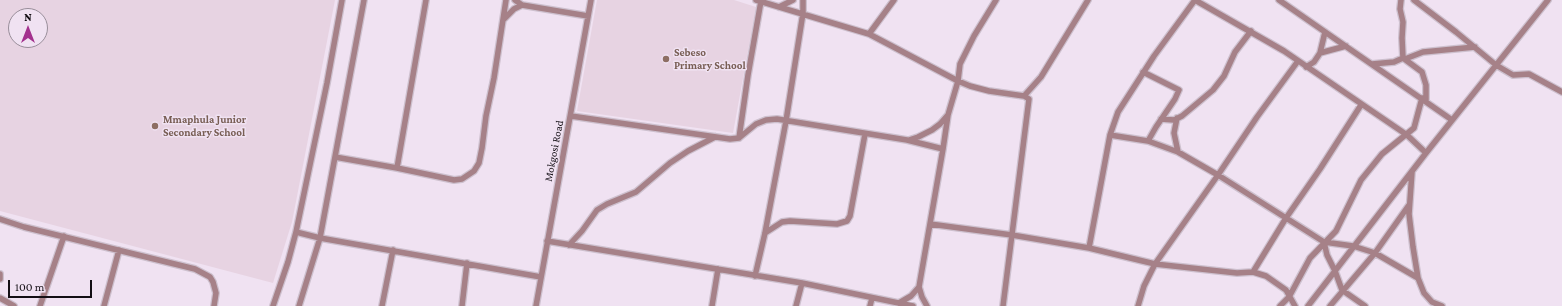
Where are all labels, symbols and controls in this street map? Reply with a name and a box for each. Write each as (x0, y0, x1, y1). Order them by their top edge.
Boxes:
north arrow (8, 8, 48, 48)
text: N (24, 11, 32, 23)
place label: Sebeso Primary School (674, 46, 746, 72)
marker: Sebeso Primary School (661, 54, 671, 64)
place label: Mmaphula Junior Secondary School (163, 113, 246, 139)
street label: Mokgosi Road (542, 119, 566, 183)
marker: Mmaphula Junior Secondary School (150, 121, 160, 131)
scale bar (10, 272, 94, 298)
text: 100 m (15, 280, 44, 294)

